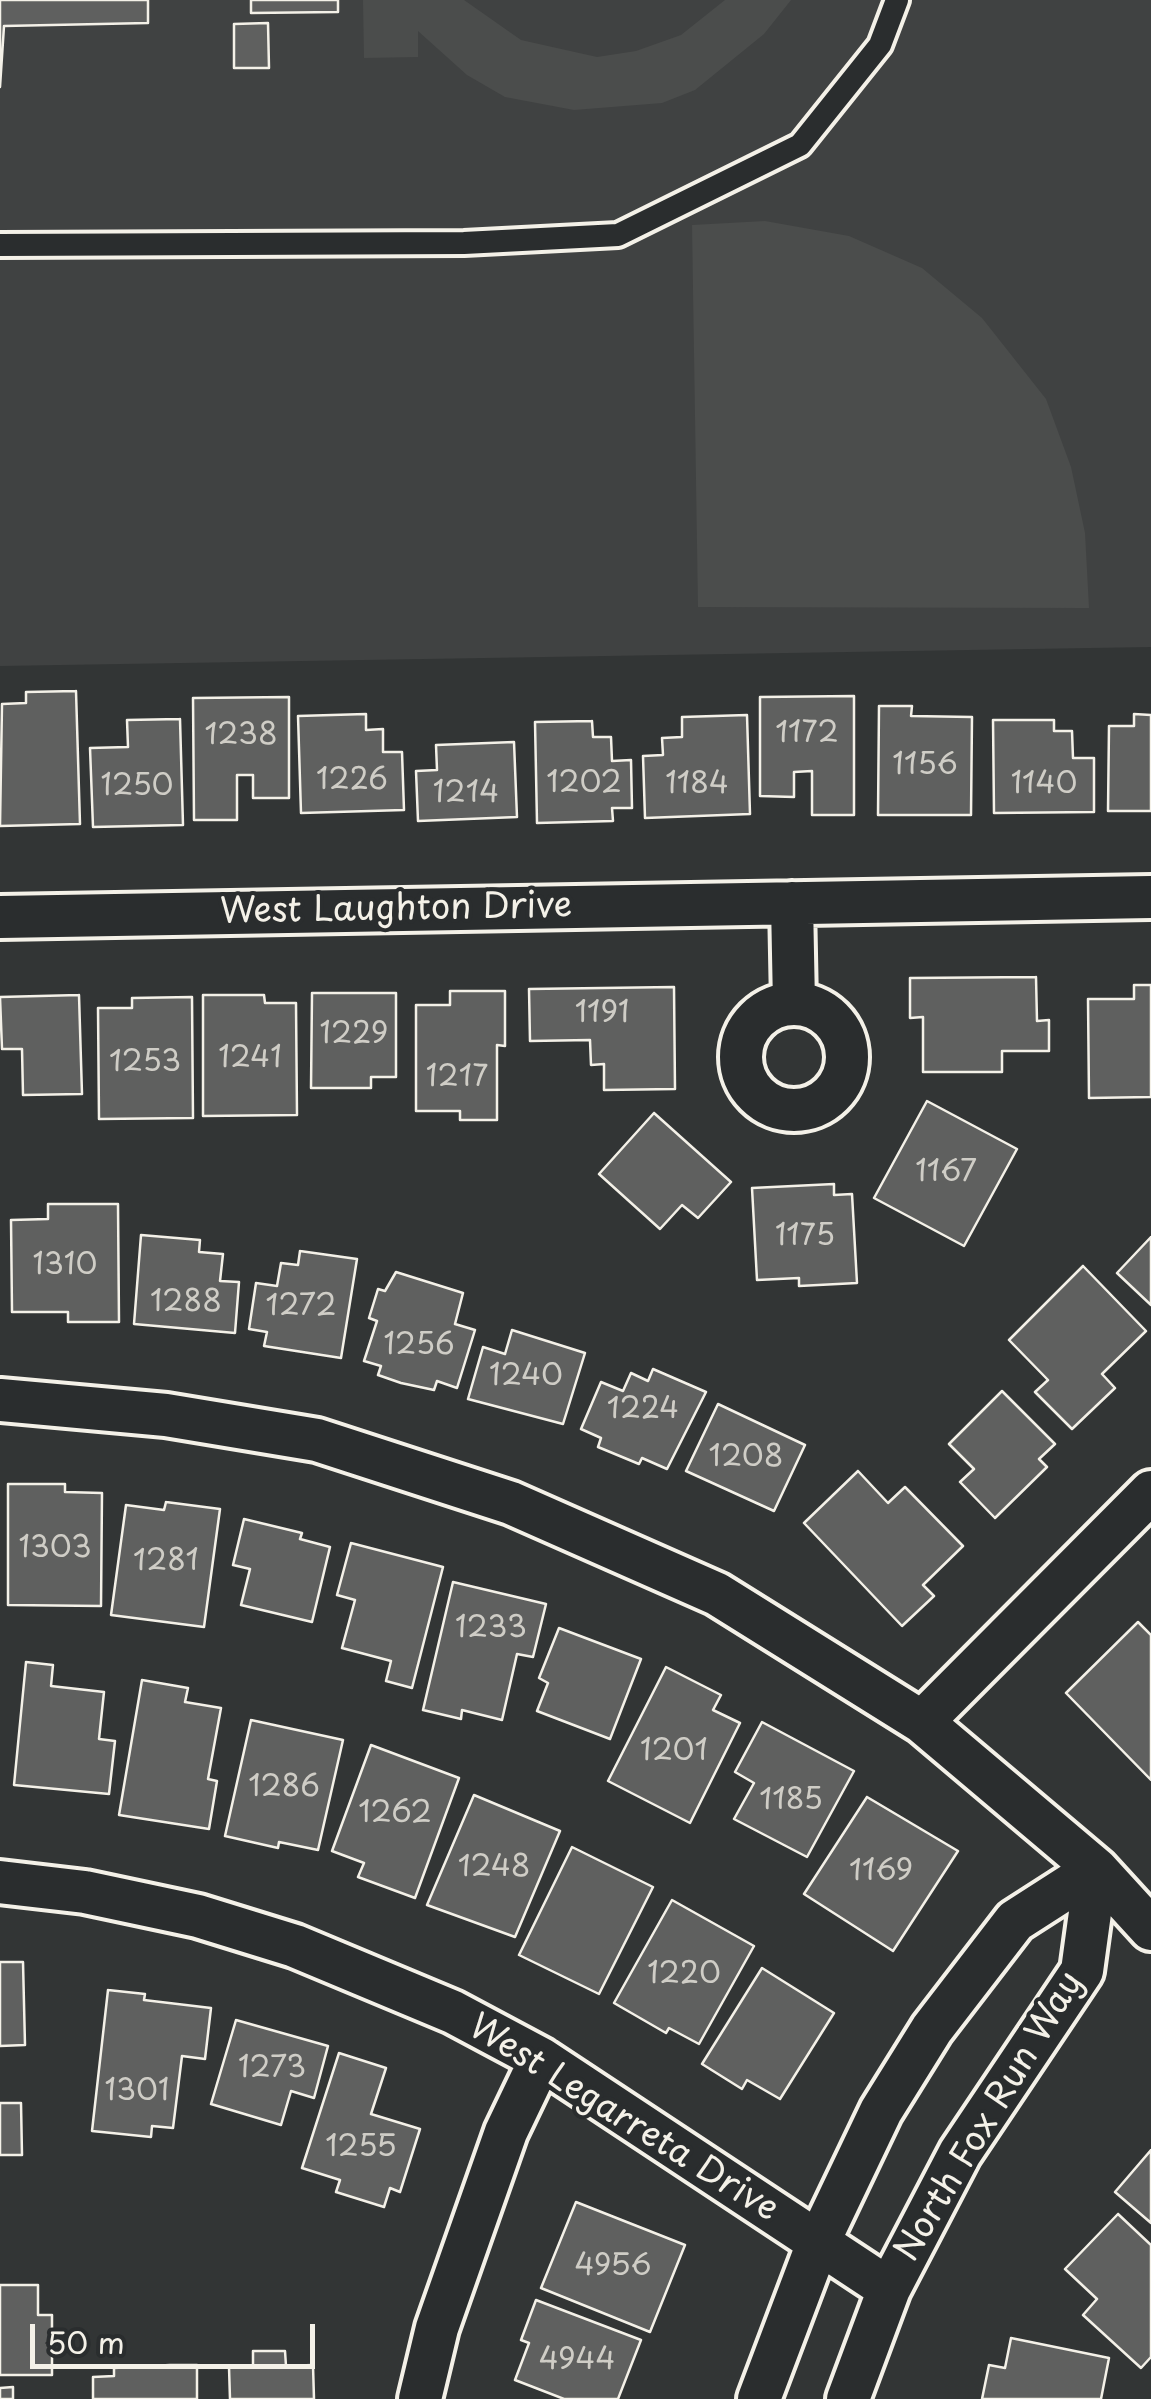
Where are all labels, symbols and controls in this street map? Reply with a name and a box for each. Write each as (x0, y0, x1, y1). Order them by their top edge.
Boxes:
house number: 1172 (775, 716, 839, 752)
house number: 1238 (204, 718, 278, 754)
house number: 1156 (892, 748, 958, 784)
house number: 1226 (316, 763, 388, 799)
house number: 1202 (546, 766, 622, 802)
house number: 1184 (665, 767, 729, 803)
house number: 1140 (1011, 767, 1077, 803)
house number: 1250 (101, 769, 173, 805)
house number: 1214 (433, 776, 499, 812)
street label: West Laughton Drive (219, 886, 573, 934)
house number: 1191 (575, 996, 629, 1032)
house number: 1229 (320, 1017, 388, 1053)
house number: 1241 (218, 1041, 282, 1077)
house number: 1253 (109, 1045, 181, 1081)
house number: 1217 (426, 1060, 488, 1096)
house number: 1167 (915, 1155, 977, 1191)
house number: 1175 (775, 1219, 835, 1255)
house number: 1310 (33, 1248, 97, 1284)
house number: 1288 (150, 1285, 222, 1321)
house number: 1272 (265, 1289, 337, 1325)
house number: 1256 (383, 1328, 455, 1364)
house number: 1240 (489, 1359, 563, 1395)
house number: 1224 (607, 1392, 679, 1428)
house number: 1208 (709, 1440, 783, 1476)
house number: 1303 (18, 1531, 92, 1567)
house number: 1281 (133, 1544, 199, 1580)
house number: 1233 (455, 1611, 527, 1647)
house number: 1201 (640, 1734, 708, 1770)
house number: 1286 (248, 1770, 320, 1806)
house number: 1185 (759, 1783, 823, 1819)
house number: 1262 (358, 1796, 432, 1832)
house number: 1248 (458, 1850, 530, 1886)
house number: 1169 (849, 1854, 913, 1890)
house number: 1220 (647, 1957, 721, 1993)
street label: North Fox Run Way (887, 1965, 1093, 2269)
street label: West Legarreta Drive (460, 2006, 786, 2232)
house number: 1273 (238, 2051, 306, 2087)
house number: 1301 (105, 2074, 169, 2110)
house number: 1255 (325, 2130, 397, 2166)
house number: 4956 (574, 2249, 652, 2285)
scale bar (35, 2304, 320, 2366)
text: 50 m (47, 2319, 125, 2364)
house number: 4944 (539, 2343, 615, 2379)

